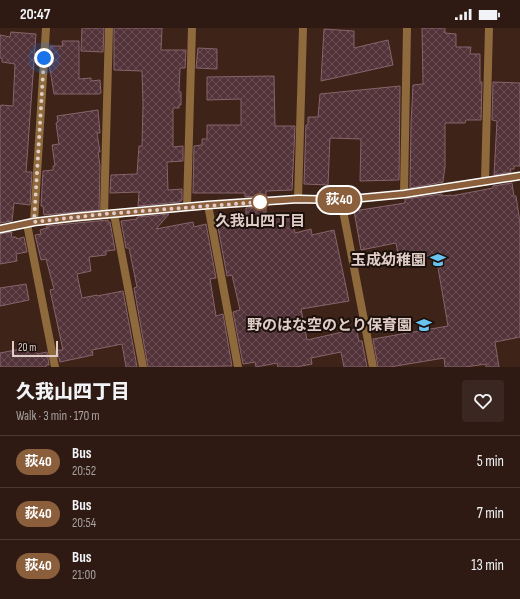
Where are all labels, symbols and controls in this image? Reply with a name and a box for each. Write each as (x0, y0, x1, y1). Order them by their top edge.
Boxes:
text: 20:47 (20, 5, 50, 24)
your location (34, 48, 54, 68)
line badge: 荻40 (316, 187, 362, 213)
text: 荻40 (325, 191, 353, 208)
marker: 久我山四丁目 (251, 193, 269, 211)
place label: 久我山四丁目 (215, 212, 305, 231)
place label: 玉成幼稚園 (351, 251, 426, 270)
school or university icon: 玉成幼稚園 (429, 251, 447, 269)
place label: 野のはな空のとり保育園 (247, 316, 412, 335)
school or university icon: 野のはな空のとり保育園 (415, 316, 433, 334)
scale bar (12, 339, 58, 358)
text: 20 m (18, 341, 36, 354)
button: heart (462, 380, 504, 422)
text: 久我山四丁目 (16, 381, 130, 404)
text: Walk · 3 min · 170 m (16, 408, 100, 424)
text: Bus (72, 444, 91, 463)
text: 5 min (477, 452, 504, 471)
text: 荻40 (24, 453, 52, 470)
text: 20:52 (72, 463, 96, 479)
text: Bus (72, 496, 91, 515)
text: 7 min (477, 504, 504, 523)
text: 荻40 (24, 505, 52, 522)
text: 20:54 (72, 515, 96, 531)
text: Bus (72, 548, 91, 567)
text: 13 min (471, 556, 504, 575)
text: 荻40 (24, 557, 52, 574)
text: 21:00 (72, 567, 96, 583)

